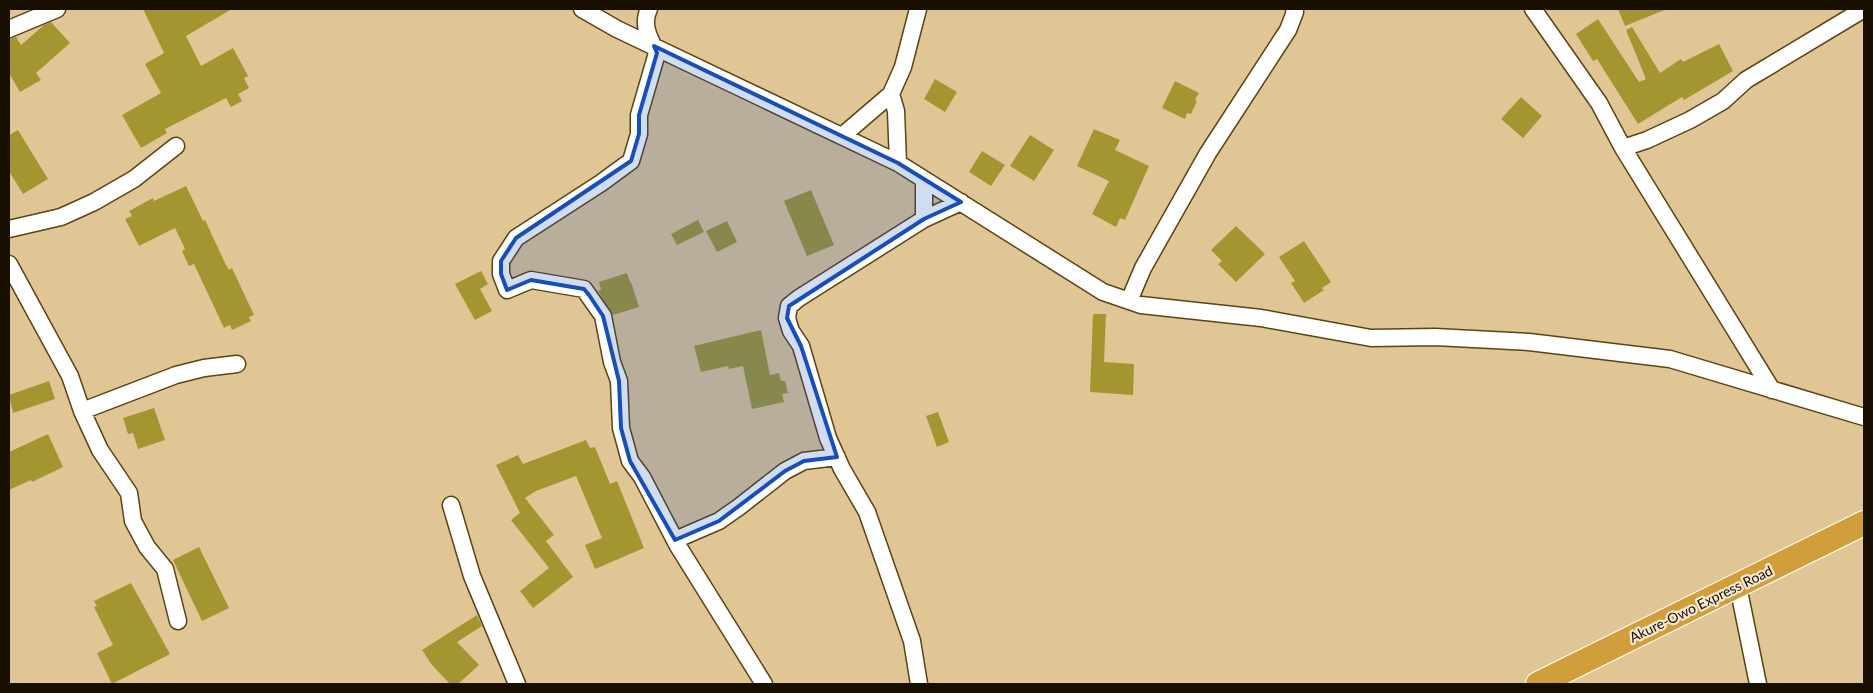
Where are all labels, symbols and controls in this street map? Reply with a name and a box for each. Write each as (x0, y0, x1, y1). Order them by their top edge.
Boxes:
street label: Akure-Owo Express Road (1626, 561, 1775, 646)

